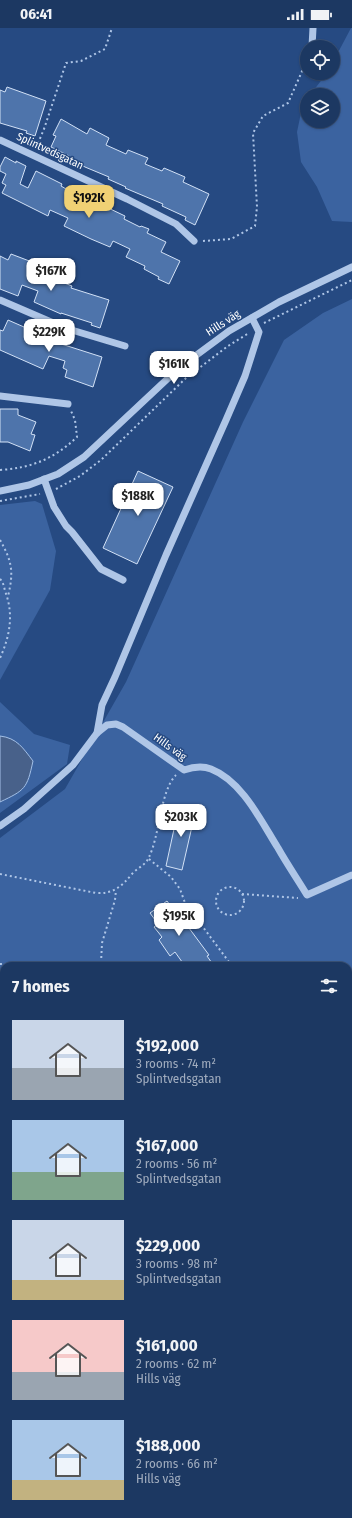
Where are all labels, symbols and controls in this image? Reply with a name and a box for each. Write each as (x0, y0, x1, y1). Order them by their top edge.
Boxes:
text: 06:41 (20, 5, 52, 23)
map controls (300, 40, 340, 128)
button: locate (300, 40, 340, 80)
button: layers (300, 88, 340, 128)
street label: Splintvedsgatan (14, 130, 86, 172)
pin: $192K (61, 185, 117, 219)
text: $192K (73, 190, 105, 205)
pin: $167K (23, 258, 79, 292)
text: $167K (35, 263, 67, 278)
street label: Hills väg (204, 307, 243, 339)
pin: $229K (21, 319, 77, 353)
text: $229K (33, 324, 65, 339)
pin: $161K (146, 351, 202, 385)
text: $161K (159, 356, 189, 371)
pin: $188K (110, 483, 166, 517)
text: $188K (122, 488, 154, 503)
street label: Hills väg (151, 731, 190, 764)
pin: $203K (153, 804, 209, 838)
text: $203K (164, 809, 198, 824)
pin: $195K (151, 903, 207, 937)
text: $195K (163, 908, 195, 923)
icon: filters (318, 975, 340, 997)
text: 7 homes (12, 976, 70, 997)
text: $192,000 (136, 1035, 199, 1056)
icon: home (44, 1036, 92, 1084)
text: 3 rooms · 74 m² (136, 1056, 216, 1071)
text: Splintvedsgatan (136, 1071, 221, 1086)
text: $167,000 (136, 1135, 198, 1156)
icon: home (44, 1136, 92, 1184)
text: 2 rooms · 56 m² (136, 1156, 217, 1171)
text: Splintvedsgatan (136, 1171, 221, 1186)
text: $229,000 (136, 1235, 200, 1256)
icon: home (44, 1236, 92, 1284)
text: 3 rooms · 98 m² (136, 1256, 218, 1271)
text: Splintvedsgatan (136, 1271, 221, 1286)
text: $161,000 (136, 1335, 198, 1356)
icon: home (44, 1336, 92, 1384)
text: 2 rooms · 62 m² (136, 1356, 217, 1371)
text: Hills väg (136, 1371, 181, 1386)
text: $188,000 (136, 1435, 200, 1456)
icon: home (44, 1436, 92, 1484)
text: 2 rooms · 66 m² (136, 1456, 218, 1471)
text: Hills väg (136, 1471, 181, 1486)

